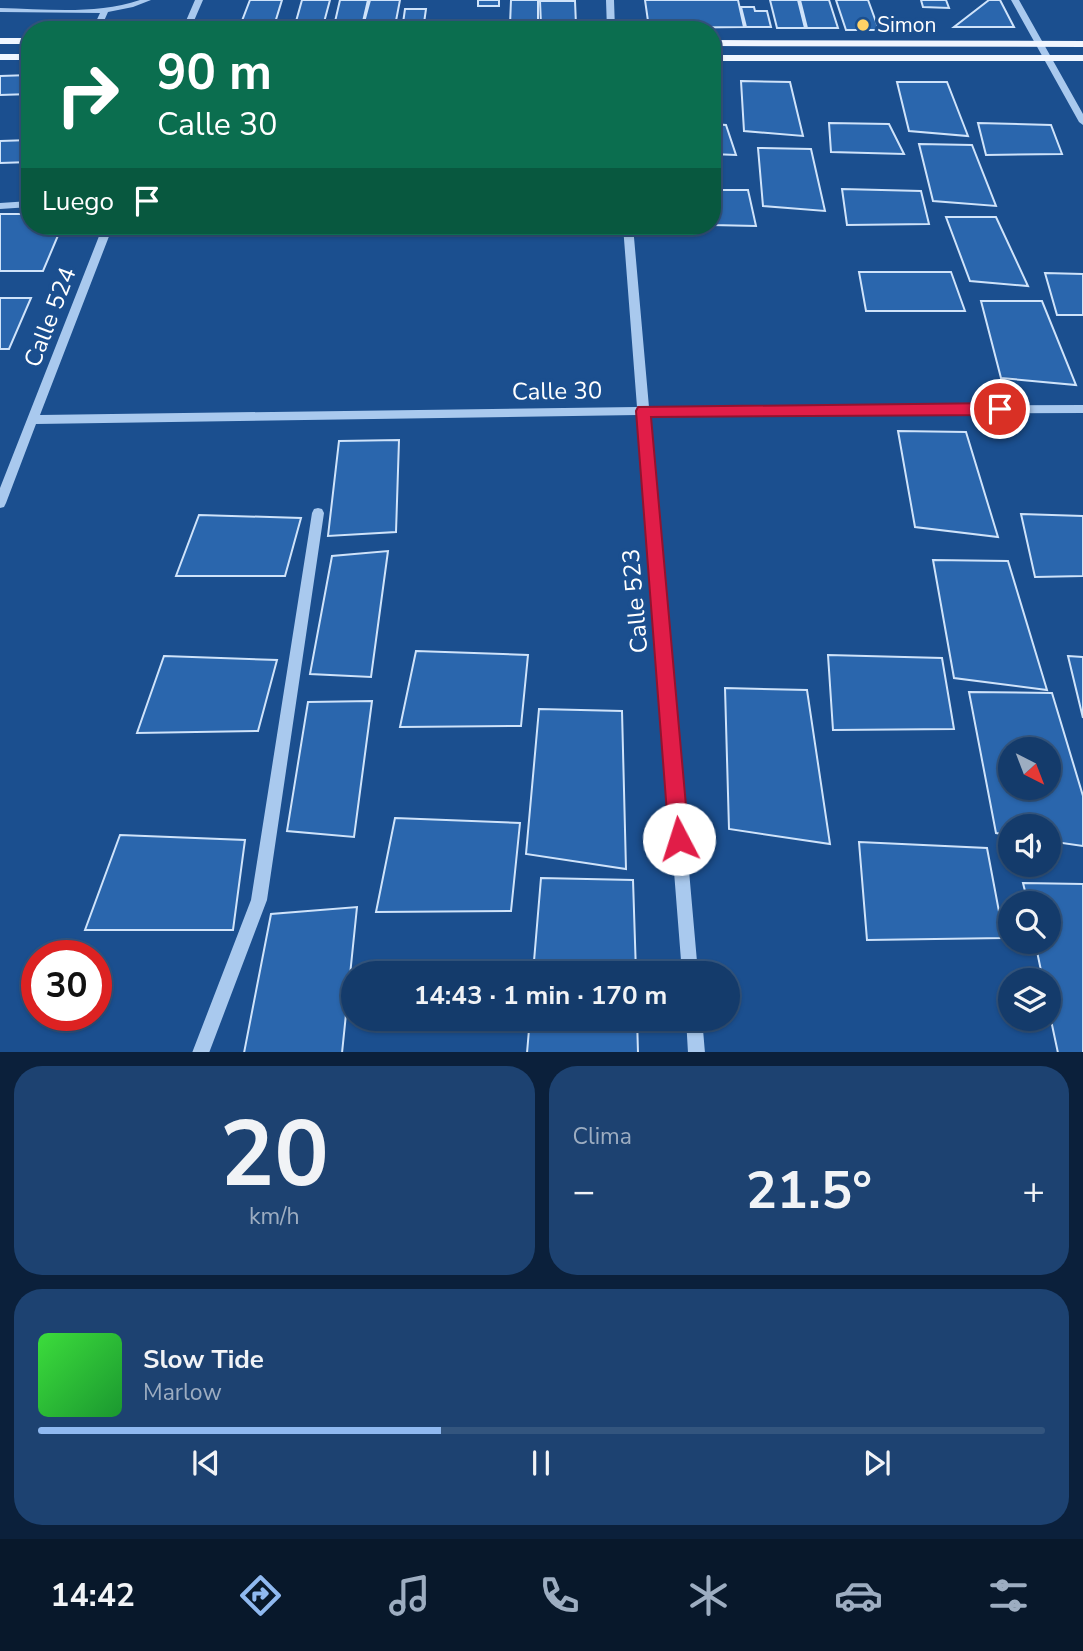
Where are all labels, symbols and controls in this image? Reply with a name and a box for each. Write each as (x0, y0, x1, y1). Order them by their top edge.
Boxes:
place label: Simon (877, 11, 936, 39)
marker: Simon (855, 17, 871, 33)
text: 90 m (157, 39, 272, 106)
icon: right (42, 49, 133, 140)
text: Calle 30 (157, 103, 277, 146)
icon: arrive (128, 182, 166, 220)
text: Luego (42, 184, 114, 219)
street label: Calle 524 (16, 262, 84, 372)
street label: Calle 30 (512, 374, 602, 408)
pin (970, 379, 1030, 439)
icon: arrive (981, 390, 1019, 428)
street label: Calle 523 (614, 547, 656, 655)
north arrow (998, 737, 1060, 800)
map controls (998, 737, 1061, 1031)
position arrow (642, 802, 716, 876)
button: sound (998, 814, 1061, 877)
button: search (998, 891, 1061, 954)
speed limit sign: 30 (21, 940, 112, 1031)
button: layers (998, 968, 1061, 1031)
text: 14:43 · 1 min · 170 m (414, 978, 667, 1013)
text: 20 (220, 1093, 329, 1217)
text: Clima (573, 1121, 632, 1152)
text: 21.5° (746, 1155, 872, 1226)
text: − (573, 1166, 595, 1217)
text: + (1022, 1166, 1045, 1217)
text: km/h (249, 1201, 300, 1232)
text: Slow Tide (143, 1342, 264, 1377)
text: Marlow (143, 1377, 222, 1408)
icon: previous (187, 1444, 225, 1482)
icon: pause (522, 1444, 560, 1482)
icon: next (858, 1444, 896, 1482)
icon: directions (236, 1571, 285, 1620)
icon: music (385, 1571, 434, 1620)
icon: phone (535, 1571, 584, 1620)
icon: climate (684, 1571, 733, 1620)
icon: car (834, 1571, 883, 1620)
icon: filters (984, 1571, 1033, 1620)
text: 14:42 (50, 1574, 135, 1617)

